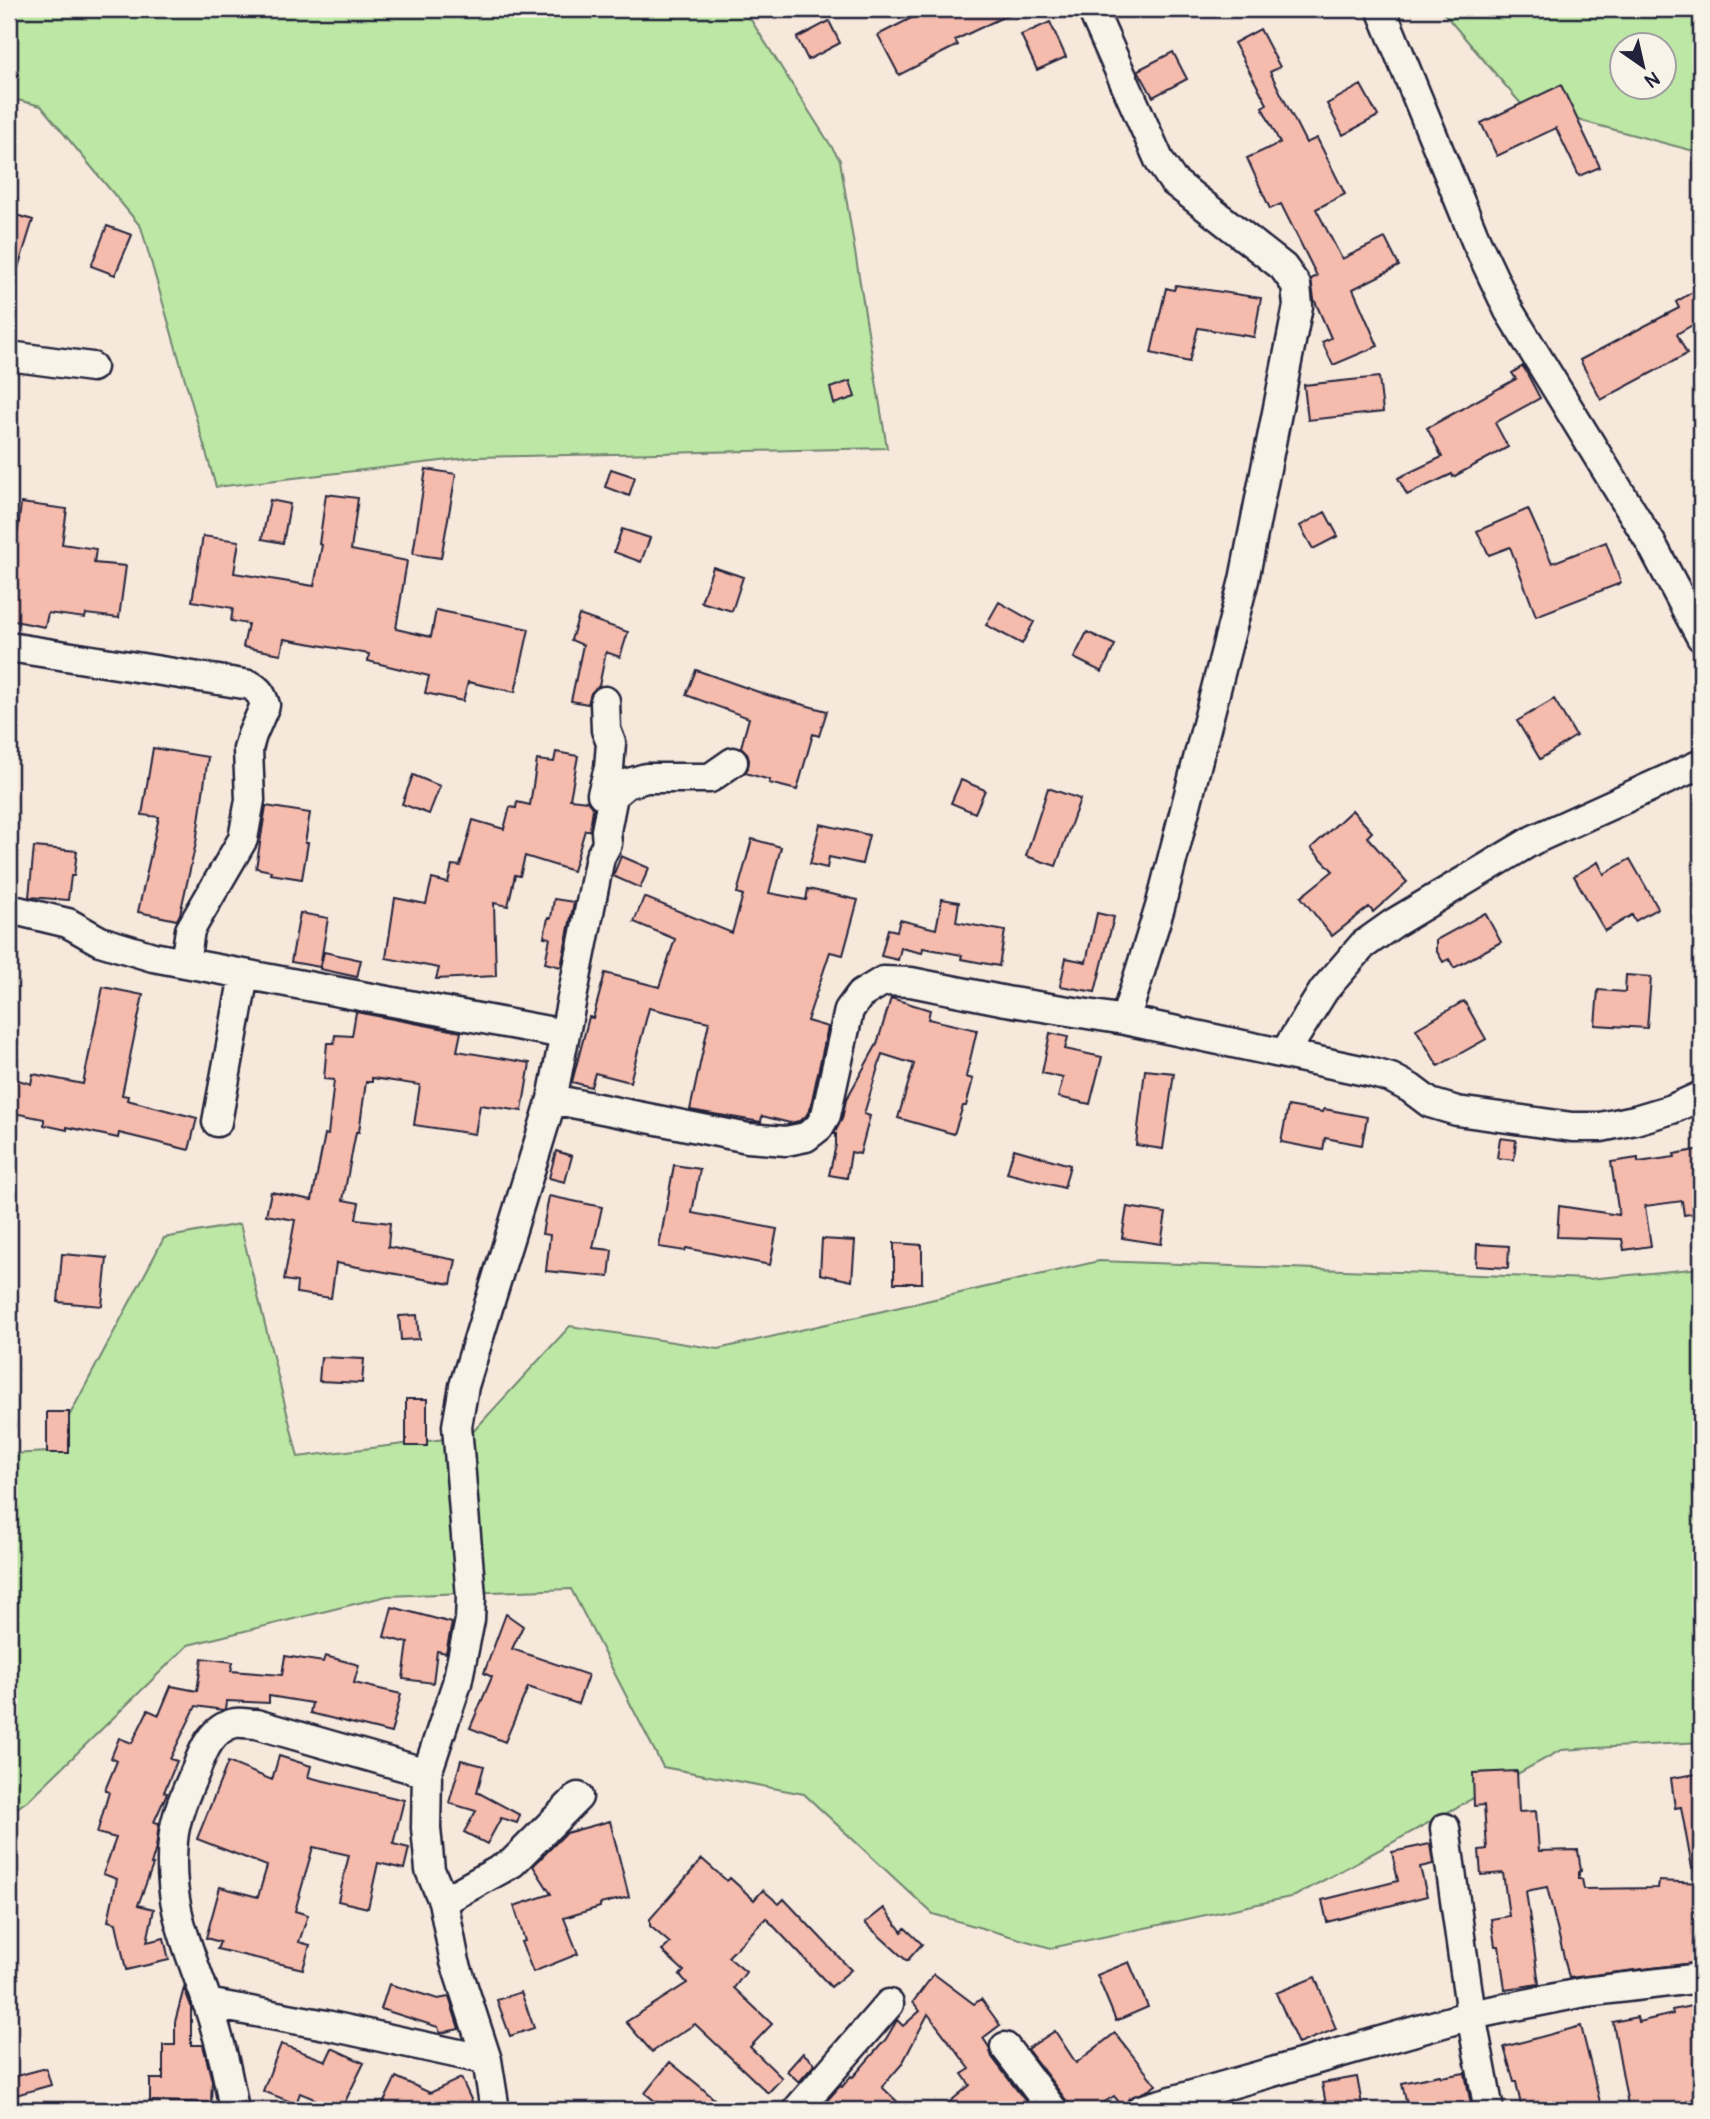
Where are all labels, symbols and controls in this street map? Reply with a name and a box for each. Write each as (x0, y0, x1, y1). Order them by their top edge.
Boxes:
north arrow (1608, 32, 1678, 102)
text: N (1640, 66, 1664, 93)

